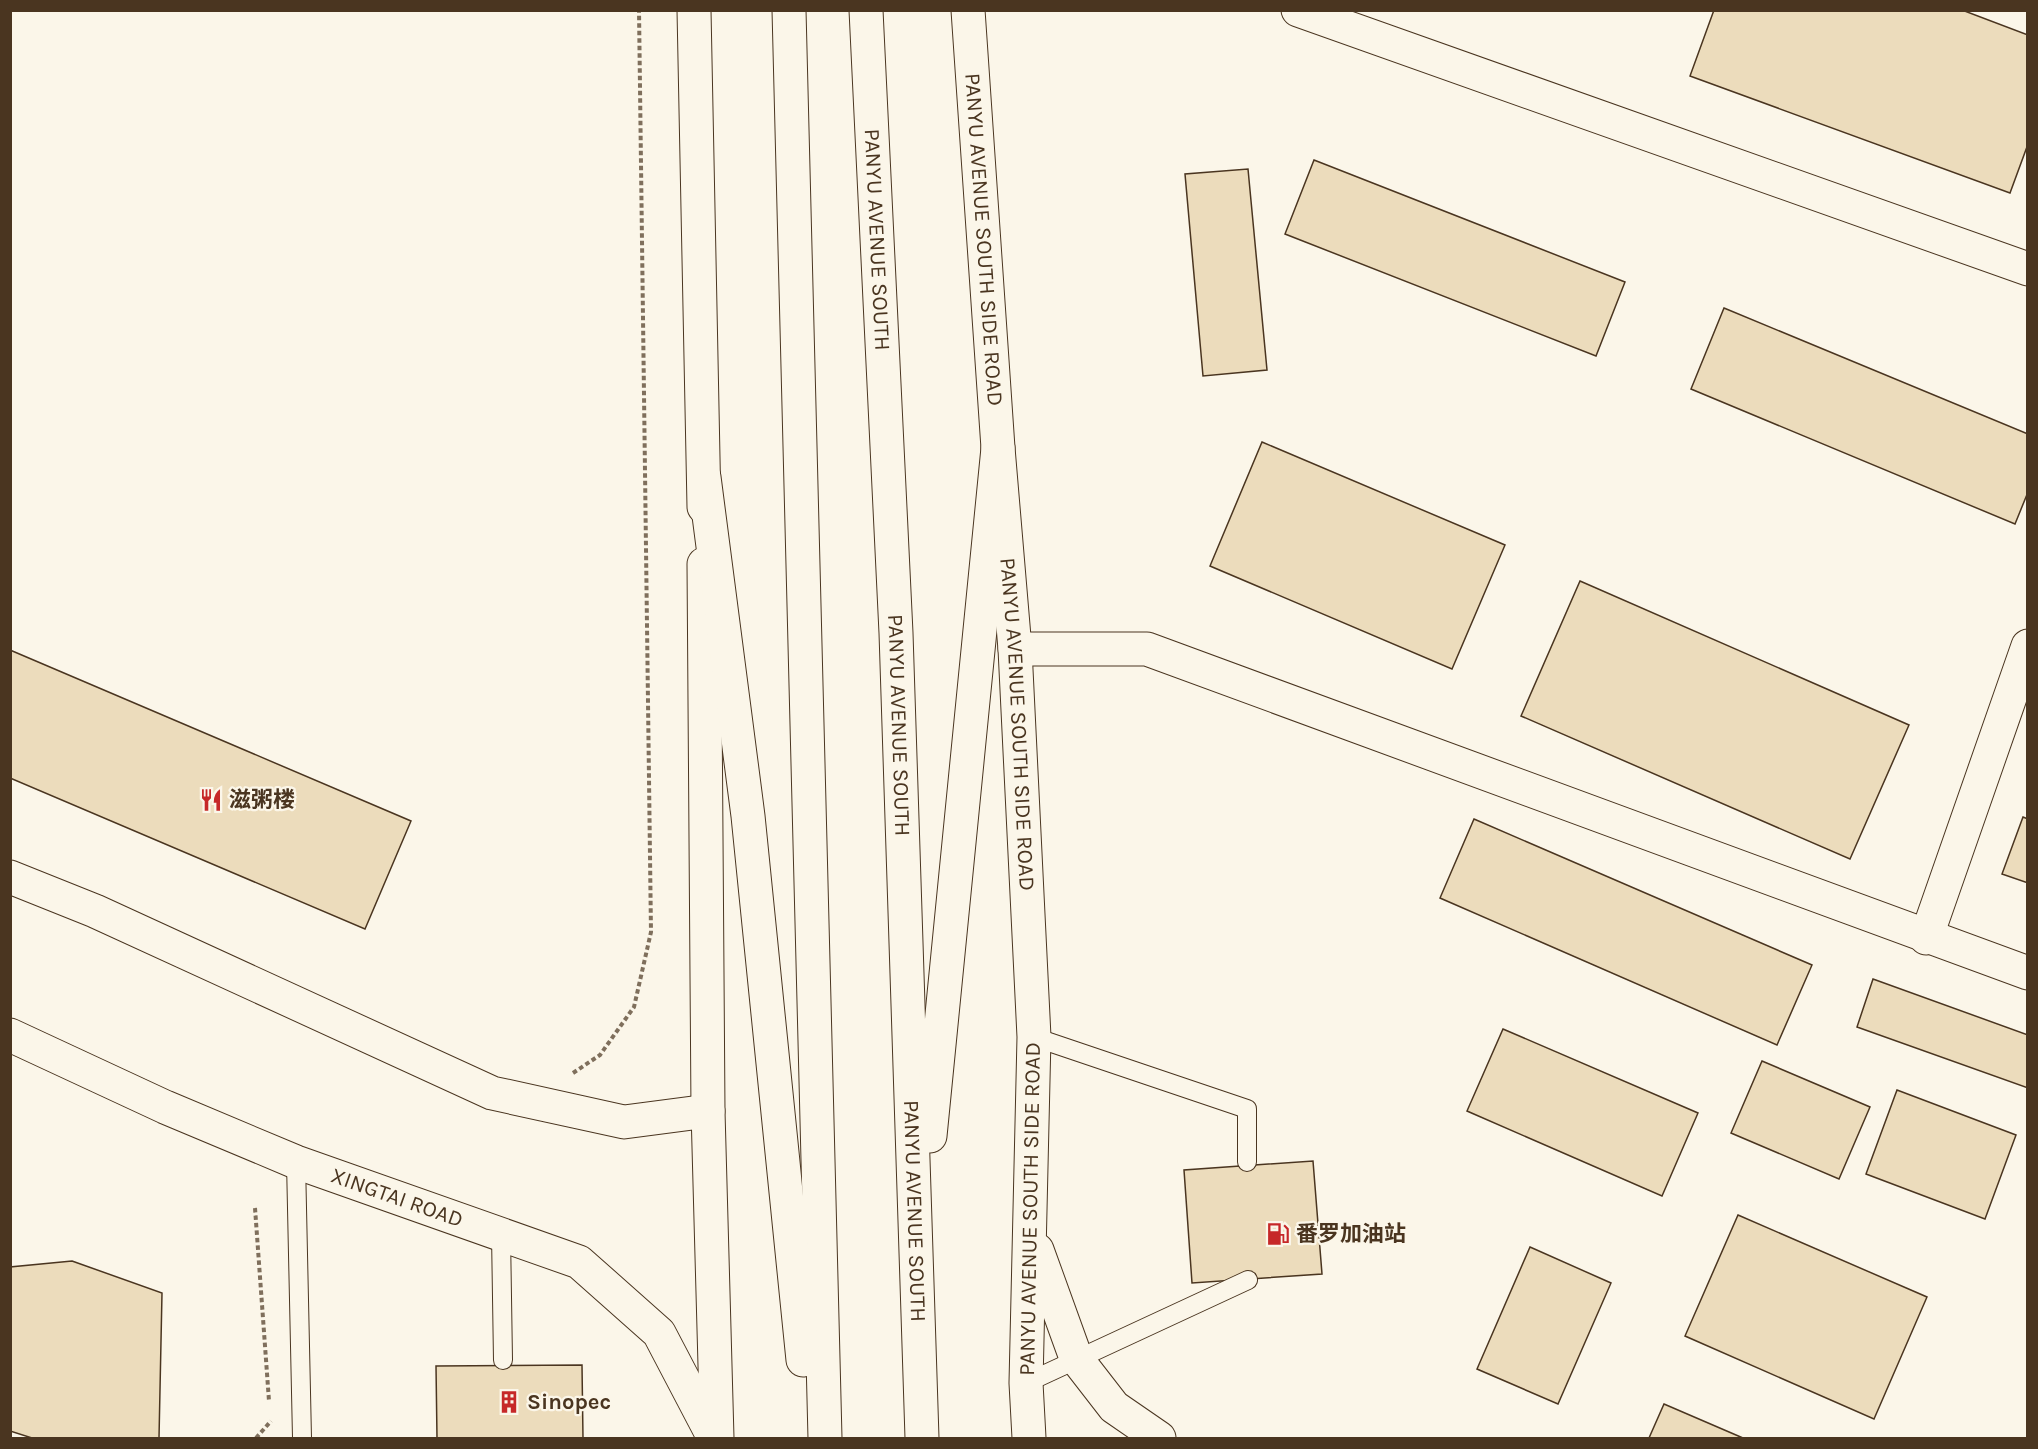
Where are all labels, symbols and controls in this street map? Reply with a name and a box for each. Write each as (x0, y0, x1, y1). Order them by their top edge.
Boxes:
street label: PANYU AVENUE SOUTH SIDE ROAD (959, 72, 1008, 407)
street label: PANYU AVENUE SOUTH (859, 128, 895, 351)
street label: PANYU AVENUE SOUTH SIDE ROAD (994, 557, 1040, 892)
street label: PANYU AVENUE SOUTH (882, 614, 916, 837)
restaurant icon: 滋粥楼 (198, 787, 224, 813)
place label: 滋粥楼 (229, 787, 295, 813)
street label: PANYU AVENUE SOUTH SIDE ROAD (1014, 1042, 1046, 1376)
street label: PANYU AVENUE SOUTH (898, 1100, 931, 1322)
street label: XINGTAI ROAD (327, 1162, 467, 1233)
fuel station icon: 番罗加油站 (1265, 1221, 1291, 1247)
place label: 番罗加油站 (1296, 1221, 1406, 1247)
building icon: Sinopec (496, 1389, 522, 1415)
place label: Sinopec (527, 1389, 611, 1415)

